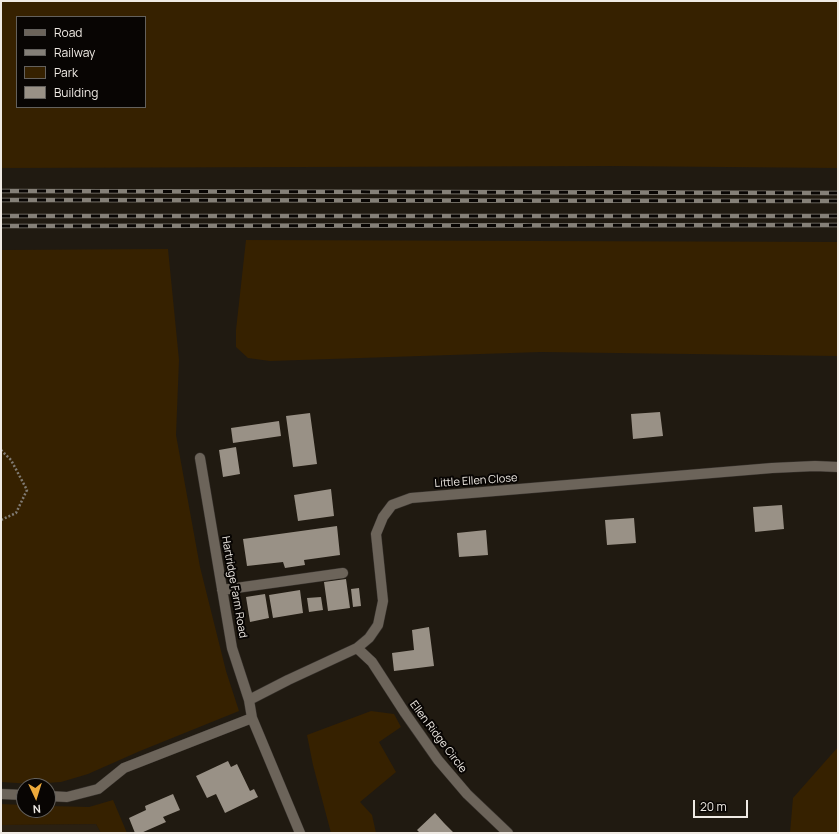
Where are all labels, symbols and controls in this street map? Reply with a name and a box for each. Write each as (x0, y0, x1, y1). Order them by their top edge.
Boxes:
legend (16, 16, 146, 108)
text: Road (54, 24, 82, 41)
text: Railway (54, 44, 95, 61)
text: Park (54, 64, 78, 81)
text: Building (54, 84, 98, 101)
street label: Little Ellen Close (434, 472, 518, 490)
street label: Hartridge Farm Road (219, 535, 249, 639)
street label: Ellen Ridge Circle (407, 698, 469, 776)
north arrow (16, 778, 56, 818)
scale bar (695, 792, 750, 818)
text: 20 m (700, 798, 727, 815)
text: N (32, 802, 41, 817)

